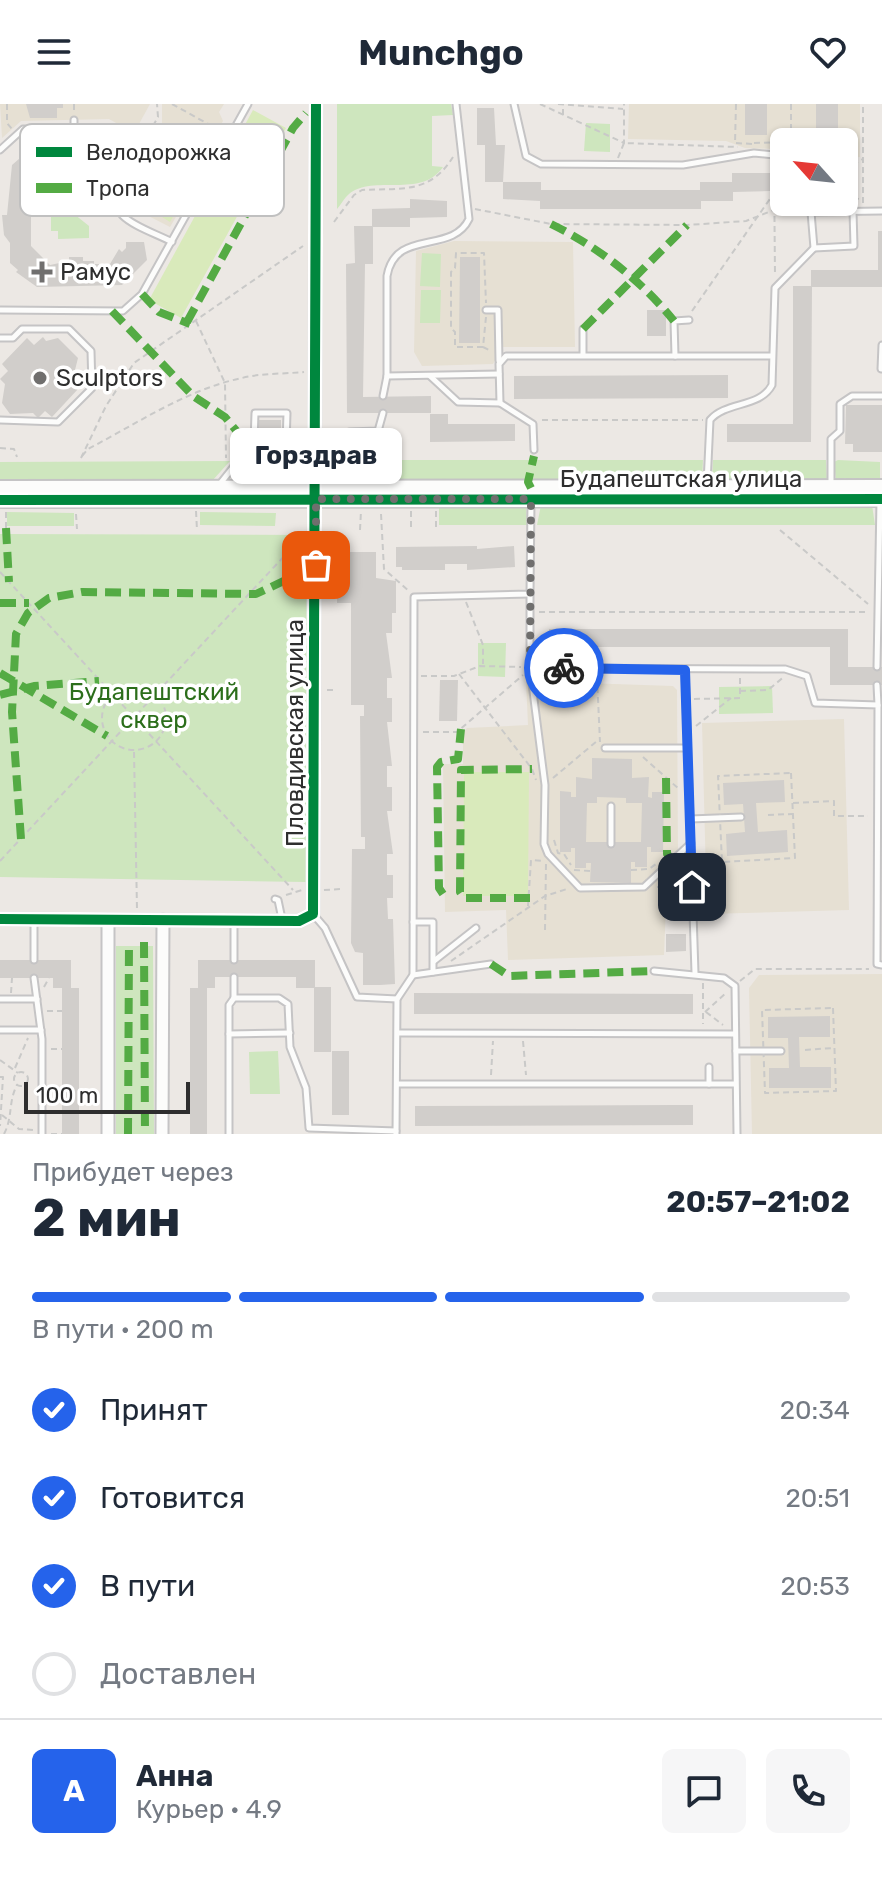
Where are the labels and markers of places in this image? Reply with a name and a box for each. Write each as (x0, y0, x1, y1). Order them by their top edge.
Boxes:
place label: Рамус (60, 258, 131, 286)
marker: Рамус (31, 261, 53, 283)
place label: Sculptors (56, 364, 163, 392)
marker: Sculptors (31, 369, 49, 387)
callout: Горздрав (230, 429, 402, 485)
pin (282, 531, 350, 599)
pin (658, 853, 726, 921)

